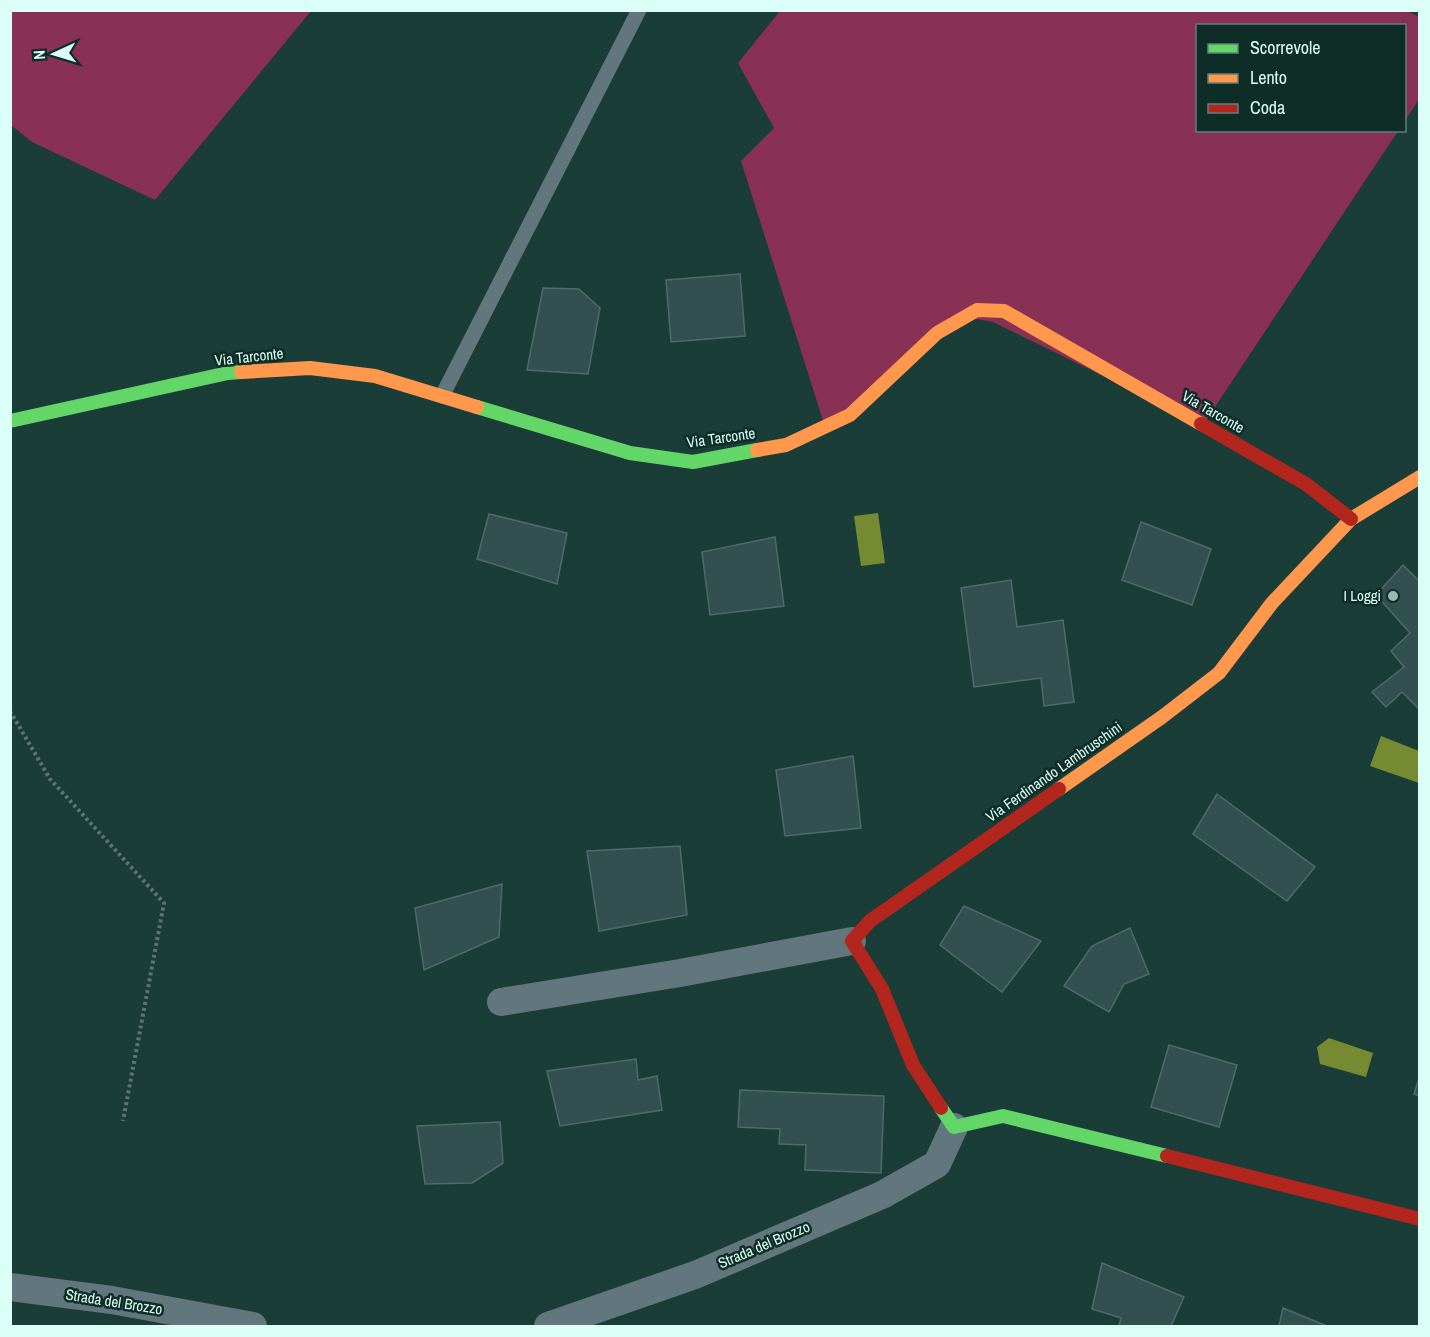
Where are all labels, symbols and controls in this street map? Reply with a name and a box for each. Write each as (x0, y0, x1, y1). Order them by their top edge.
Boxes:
north arrow (24, 24, 84, 84)
legend (1196, 24, 1406, 132)
text: Scorrevole (1250, 35, 1321, 60)
text: N (28, 50, 50, 61)
text: Lento (1250, 65, 1287, 90)
text: Coda (1250, 95, 1285, 120)
street label: Via Tarconte (214, 342, 284, 371)
street label: Via Tarconte (1178, 385, 1248, 438)
street label: Via Tarconte (685, 422, 757, 453)
place label: I Loggi (1343, 585, 1381, 606)
marker: I Loggi (1386, 589, 1400, 603)
street label: Via Ferdinando Lambruschini (981, 717, 1126, 827)
street label: Strada del Brozzo (715, 1216, 813, 1273)
street label: Strada del Brozzo (64, 1283, 164, 1320)

